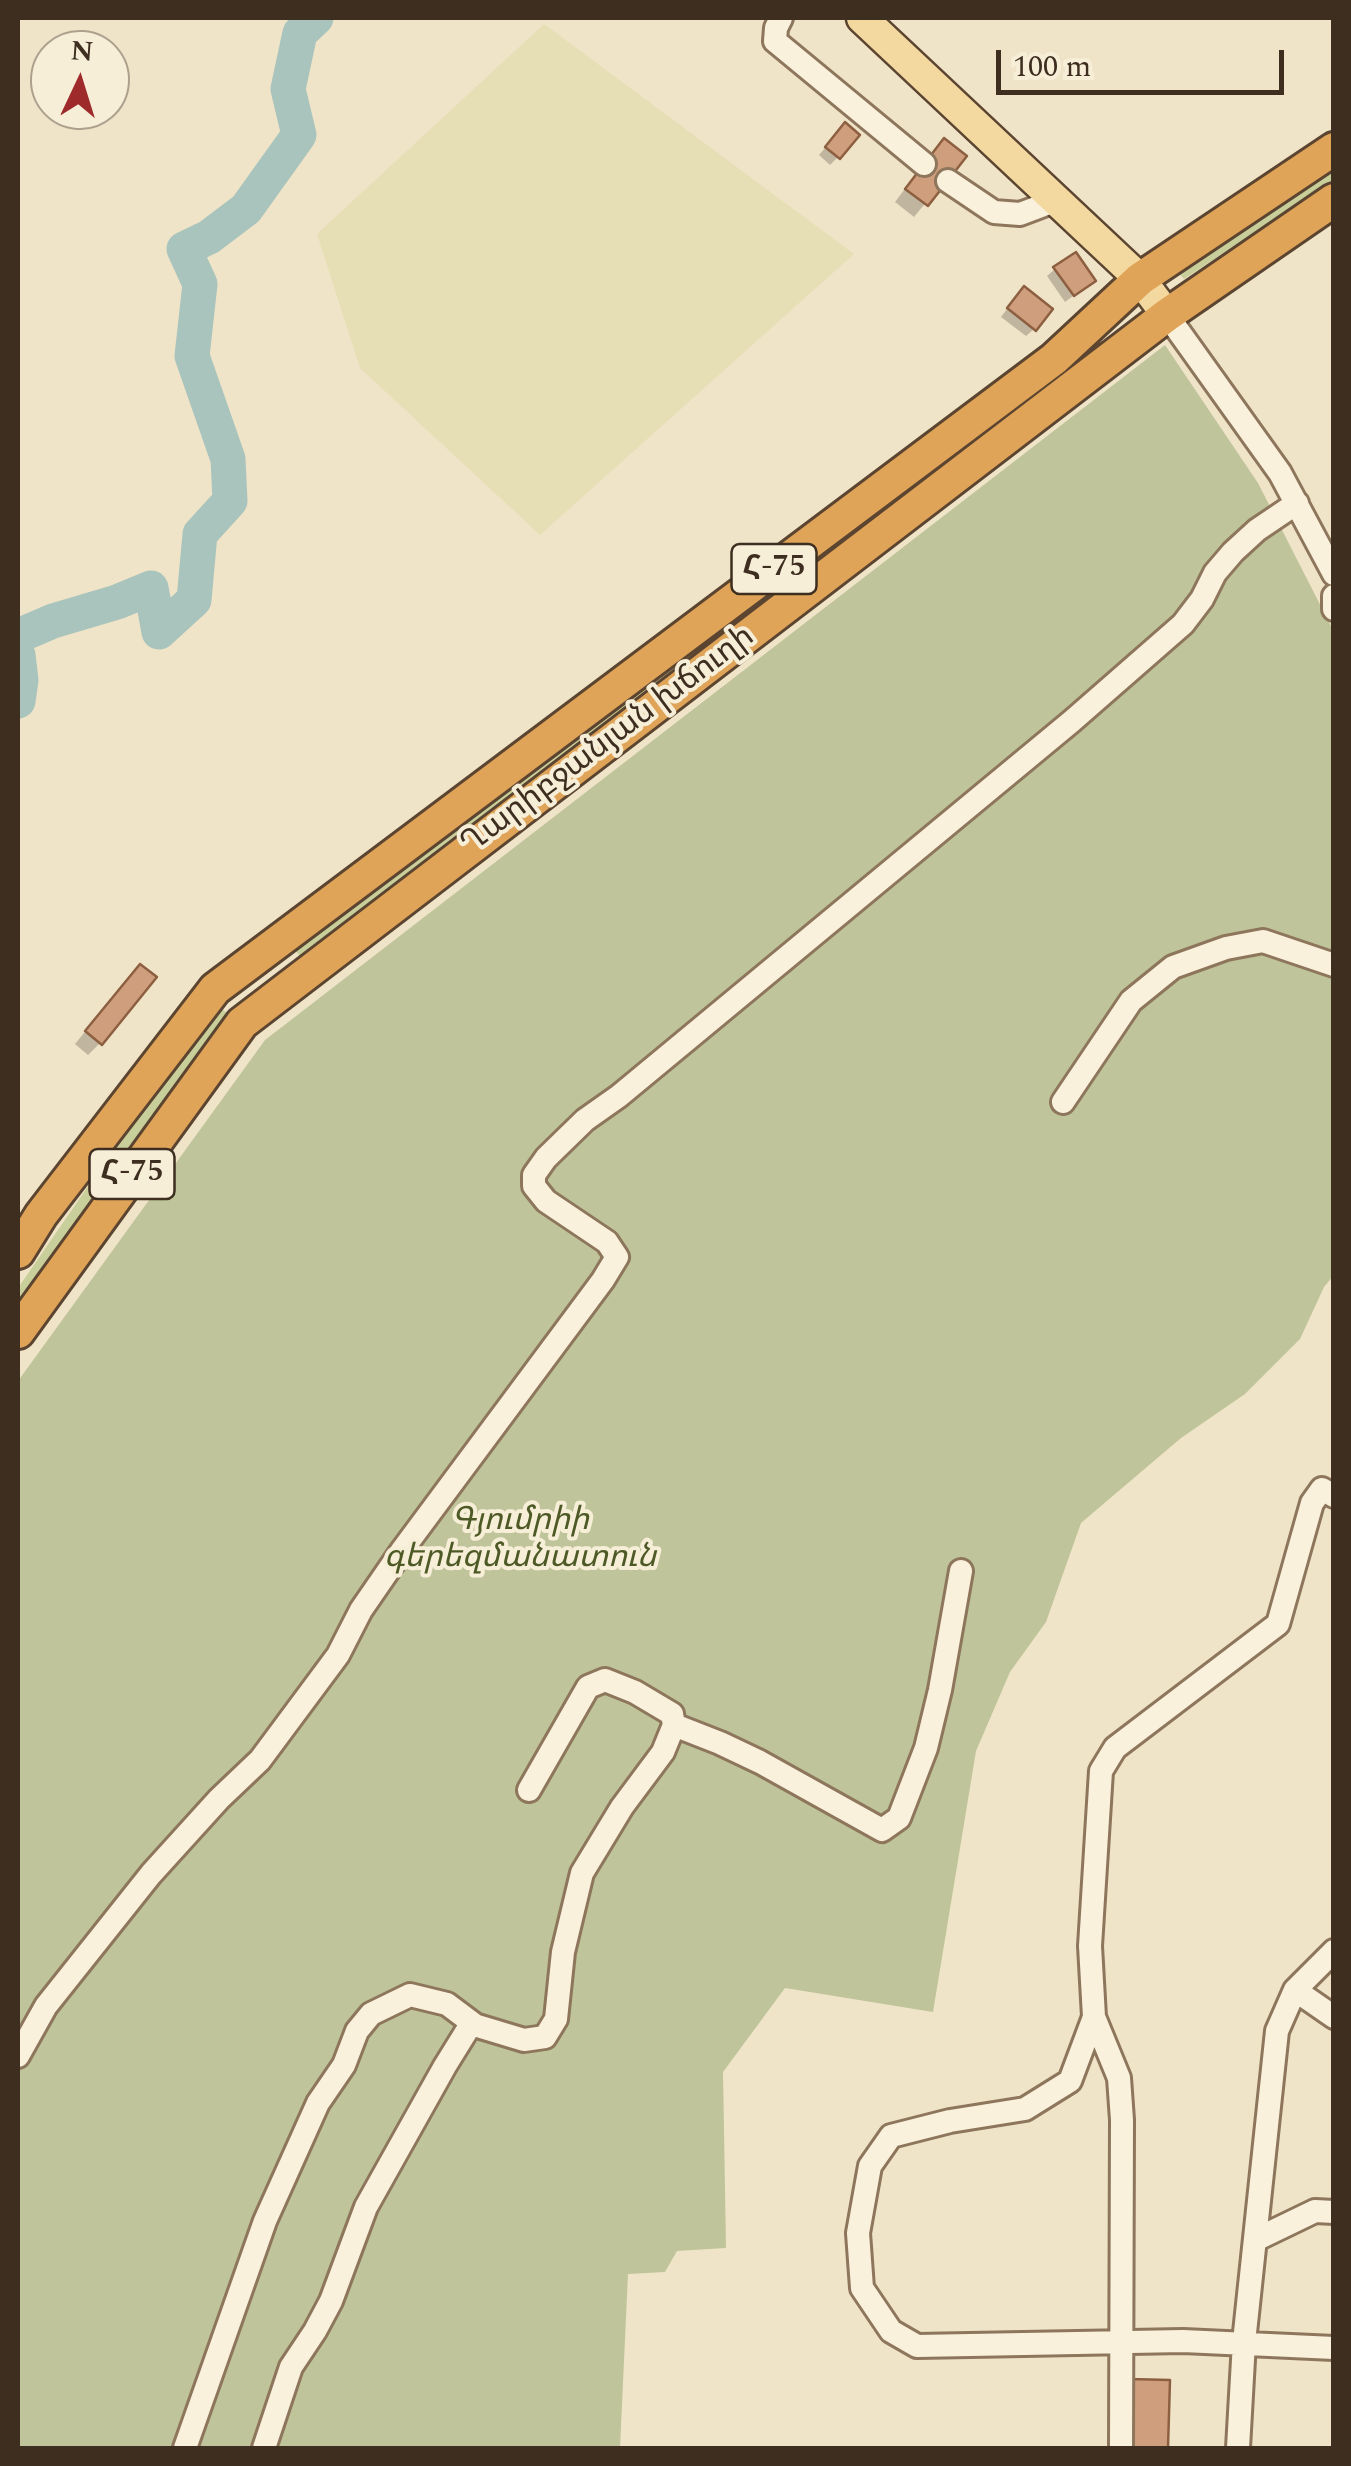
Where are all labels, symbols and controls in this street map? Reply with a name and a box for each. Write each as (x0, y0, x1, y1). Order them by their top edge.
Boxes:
text: N (69, 29, 95, 74)
north arrow (30, 30, 130, 130)
scale bar (1001, 30, 1288, 92)
text: 100 m (1013, 44, 1091, 90)
road number: Հ-75 (732, 544, 816, 594)
street label: Ղարիբջանյան խճուղի (455, 619, 763, 865)
road number: Հ-75 (90, 1149, 174, 1199)
park label: Գյումրիի գերեզմանատուն (384, 1504, 656, 1579)

